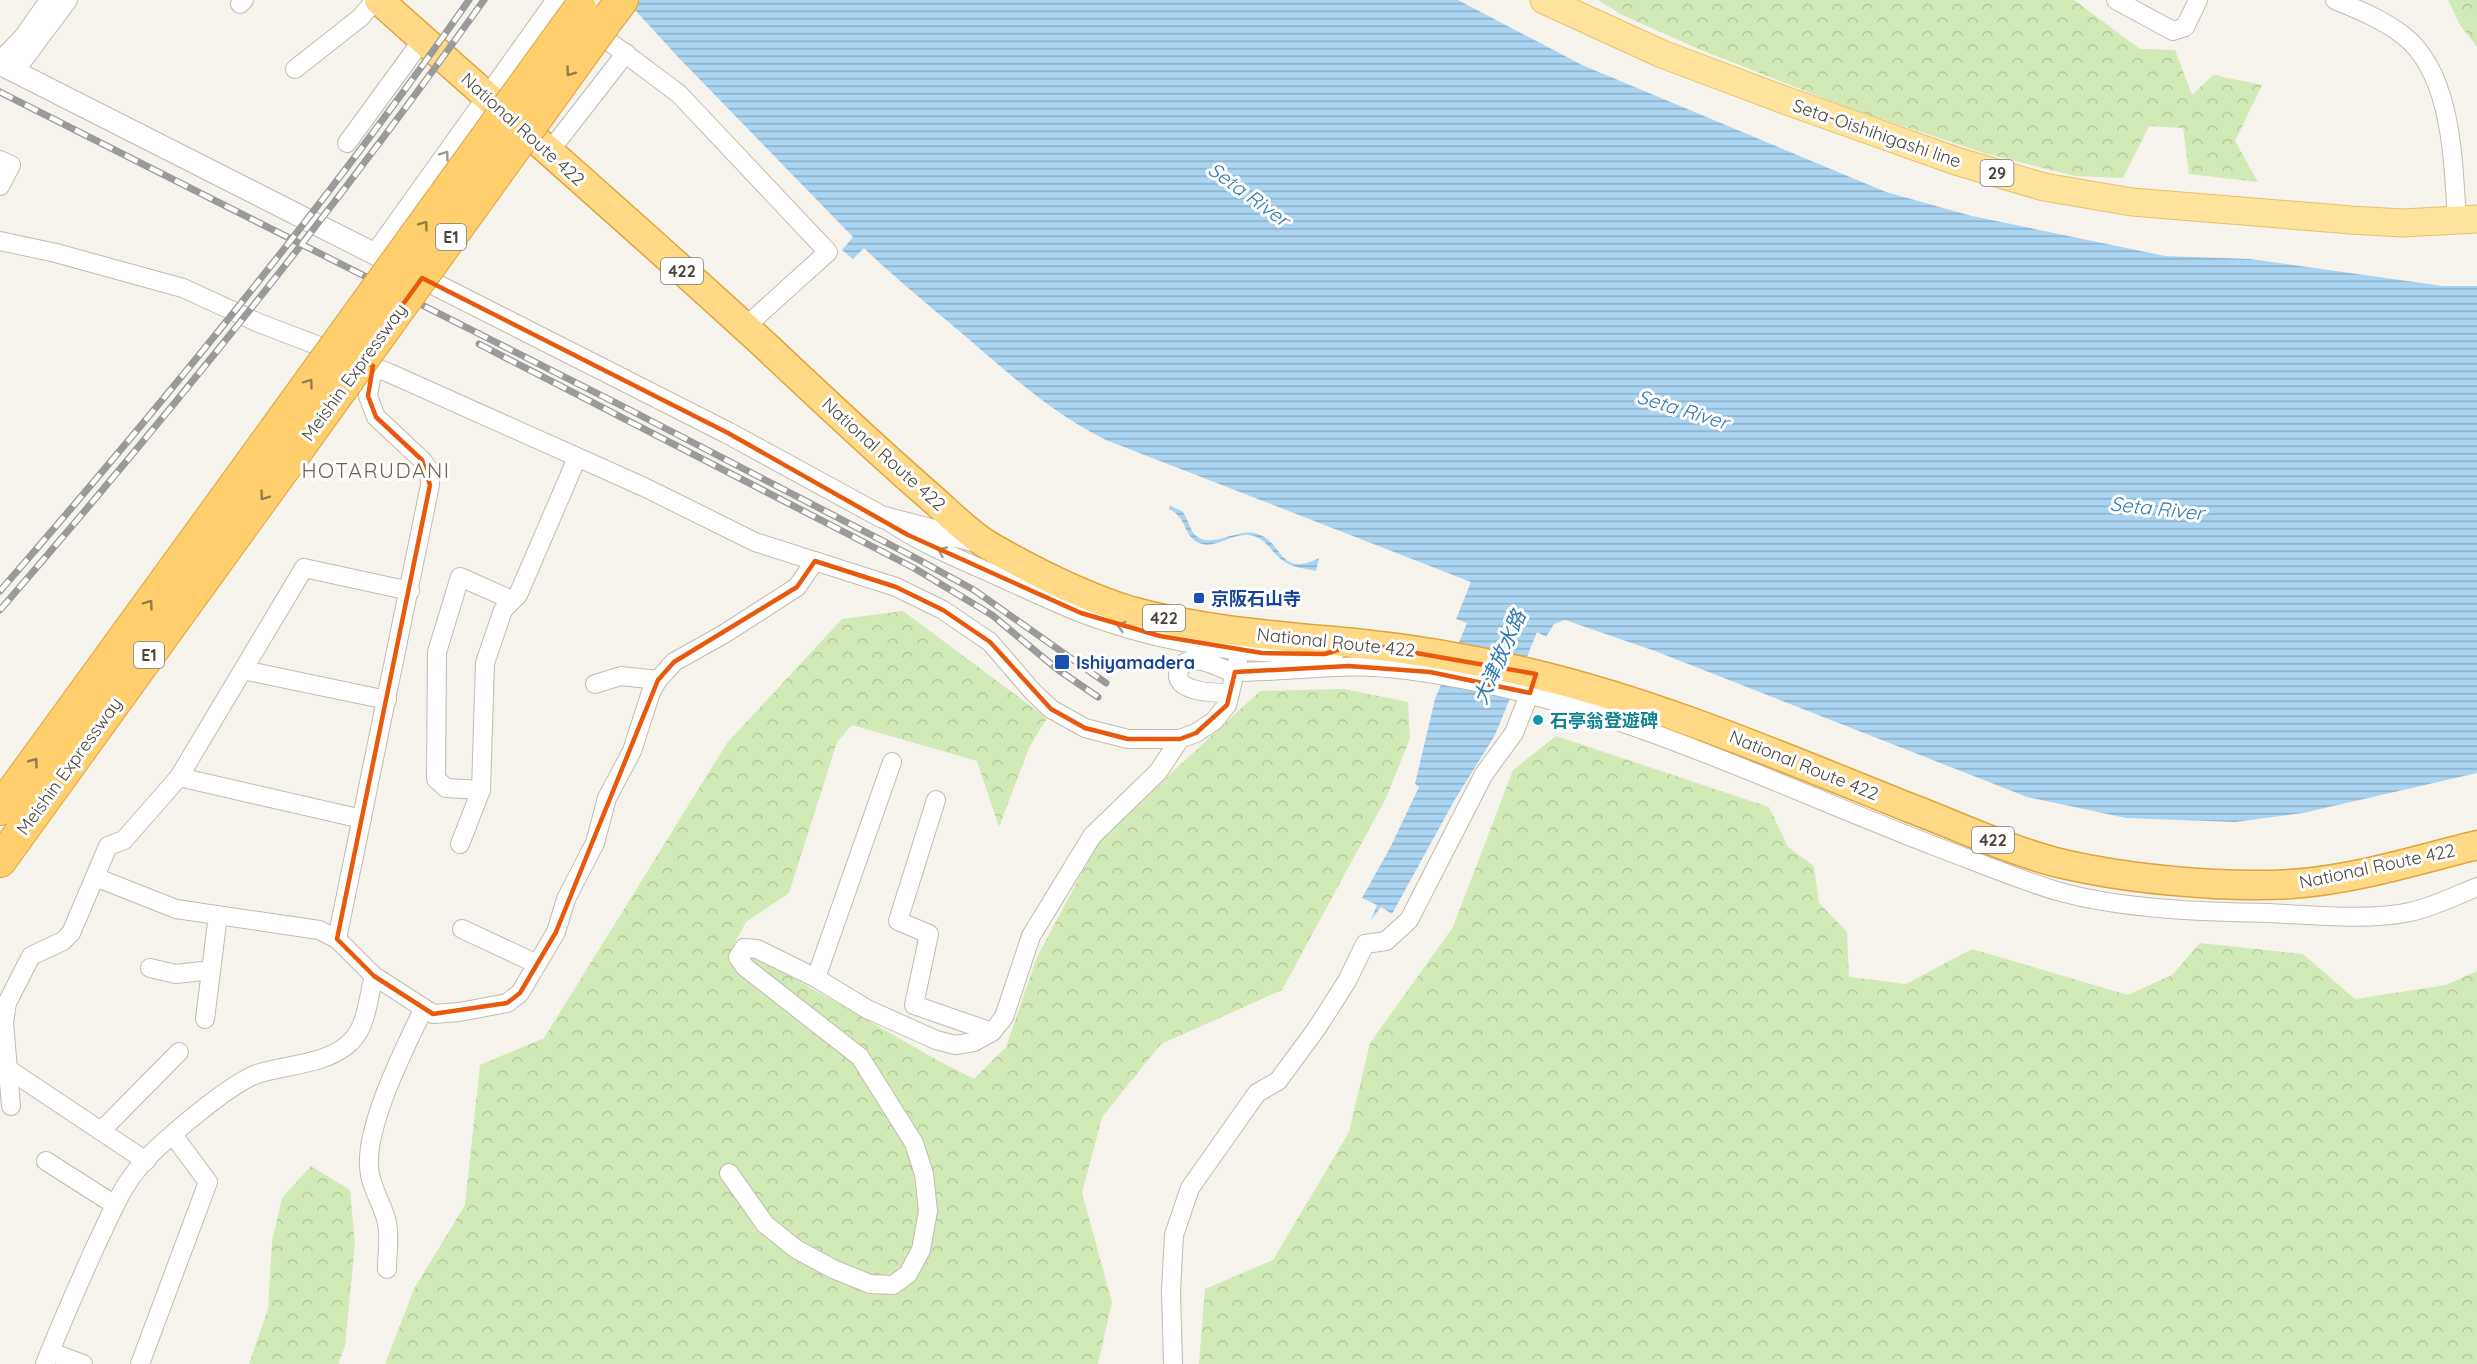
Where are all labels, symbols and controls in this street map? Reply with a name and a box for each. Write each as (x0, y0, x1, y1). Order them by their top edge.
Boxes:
one-way arrow (566, 65, 577, 76)
street label: National Route 422 (456, 67, 590, 191)
street label: Seta-Oishihigashi line (1790, 93, 1964, 173)
one-way arrow (438, 151, 449, 162)
water label: Seta River (1204, 156, 1296, 233)
road number: 29 (1980, 160, 2014, 186)
one-way arrow (416, 220, 427, 231)
road number: E1 (436, 224, 466, 250)
road number: 422 (661, 258, 703, 284)
street label: Meishin Expressway (296, 299, 412, 445)
one-way arrow (302, 378, 313, 389)
water label: Seta River (1634, 383, 1734, 435)
street label: National Route 422 (817, 392, 951, 516)
district label: HOTARUDANI (301, 457, 451, 483)
one-way arrow (260, 490, 271, 501)
water label: Seta River (2109, 491, 2207, 526)
one-way arrow (937, 546, 948, 558)
place label: 京阪石山寺 (1211, 587, 1301, 610)
marker: 京阪石山寺 (1192, 591, 1206, 605)
one-way arrow (142, 599, 153, 610)
water label: 大津放水路 (1467, 604, 1532, 708)
road number: 422 (1143, 605, 1185, 631)
one-way arrow (1116, 621, 1127, 633)
street label: National Route 422 (1256, 622, 1416, 662)
road number: E1 (134, 642, 164, 668)
place label: Ishiyamadera (1076, 651, 1195, 674)
marker: Ishiyamadera (1053, 653, 1071, 671)
street label: Meishin Expressway (11, 693, 127, 839)
place label: 石亭翁登遊碑 (1550, 709, 1658, 732)
marker: 石亭翁登遊碑 (1531, 713, 1545, 727)
street label: National Route 422 (1726, 725, 1882, 805)
one-way arrow (27, 757, 38, 768)
road number: 422 (1972, 827, 2014, 853)
street label: National Route 422 (2297, 838, 2457, 894)

